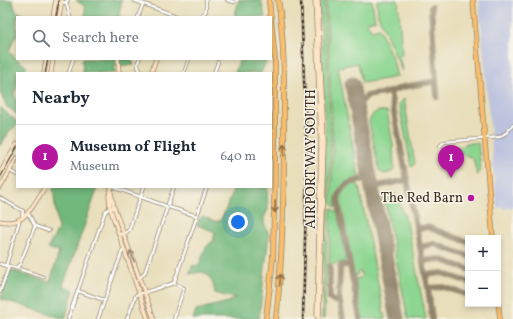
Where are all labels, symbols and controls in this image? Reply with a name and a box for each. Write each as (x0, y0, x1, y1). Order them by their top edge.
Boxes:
search box (16, 16, 272, 60)
icon: search (30, 27, 52, 49)
text: Search here (62, 28, 139, 49)
text: Nearby (32, 87, 90, 110)
street label: AIRPORT WAY SOUTH (302, 89, 321, 229)
text: Museum of Flight (70, 137, 196, 158)
one-way arrow (280, 144, 288, 157)
pin: 1 (438, 145, 464, 178)
text: 1 (42, 148, 48, 166)
text: 640 m (220, 148, 256, 166)
text: Museum (70, 158, 120, 176)
place label: The Red Barn (381, 189, 463, 208)
marker: The Red Barn (466, 193, 476, 203)
one-way arrow (271, 200, 279, 213)
your location (228, 212, 248, 232)
map controls (465, 235, 501, 307)
button: + (465, 235, 501, 271)
one-way arrow (128, 250, 136, 262)
button: − (465, 271, 501, 307)
one-way arrow (276, 274, 283, 287)

